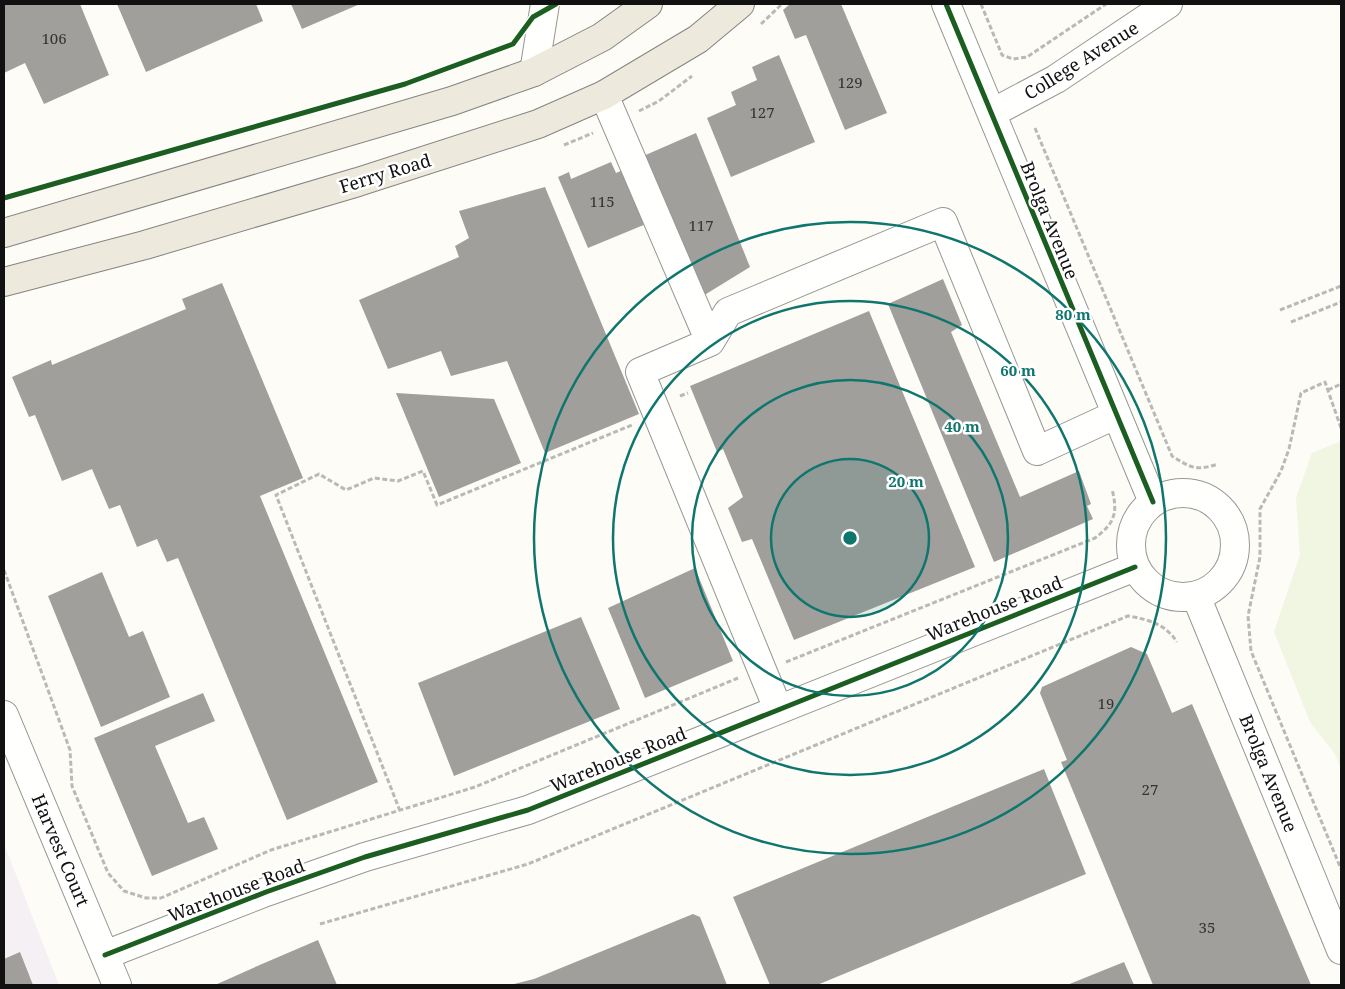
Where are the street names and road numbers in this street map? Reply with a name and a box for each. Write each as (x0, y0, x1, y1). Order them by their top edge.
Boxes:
street label: College Avenue (1019, 15, 1143, 105)
street label: Ferry Road (336, 148, 434, 198)
street label: Brolga Avenue (1015, 158, 1085, 282)
street label: Warehouse Road (922, 570, 1066, 646)
street label: Brolga Avenue (1234, 711, 1304, 835)
street label: Warehouse Road (546, 721, 690, 797)
street label: Harvest Court (27, 790, 95, 910)
street label: Warehouse Road (164, 853, 308, 927)

